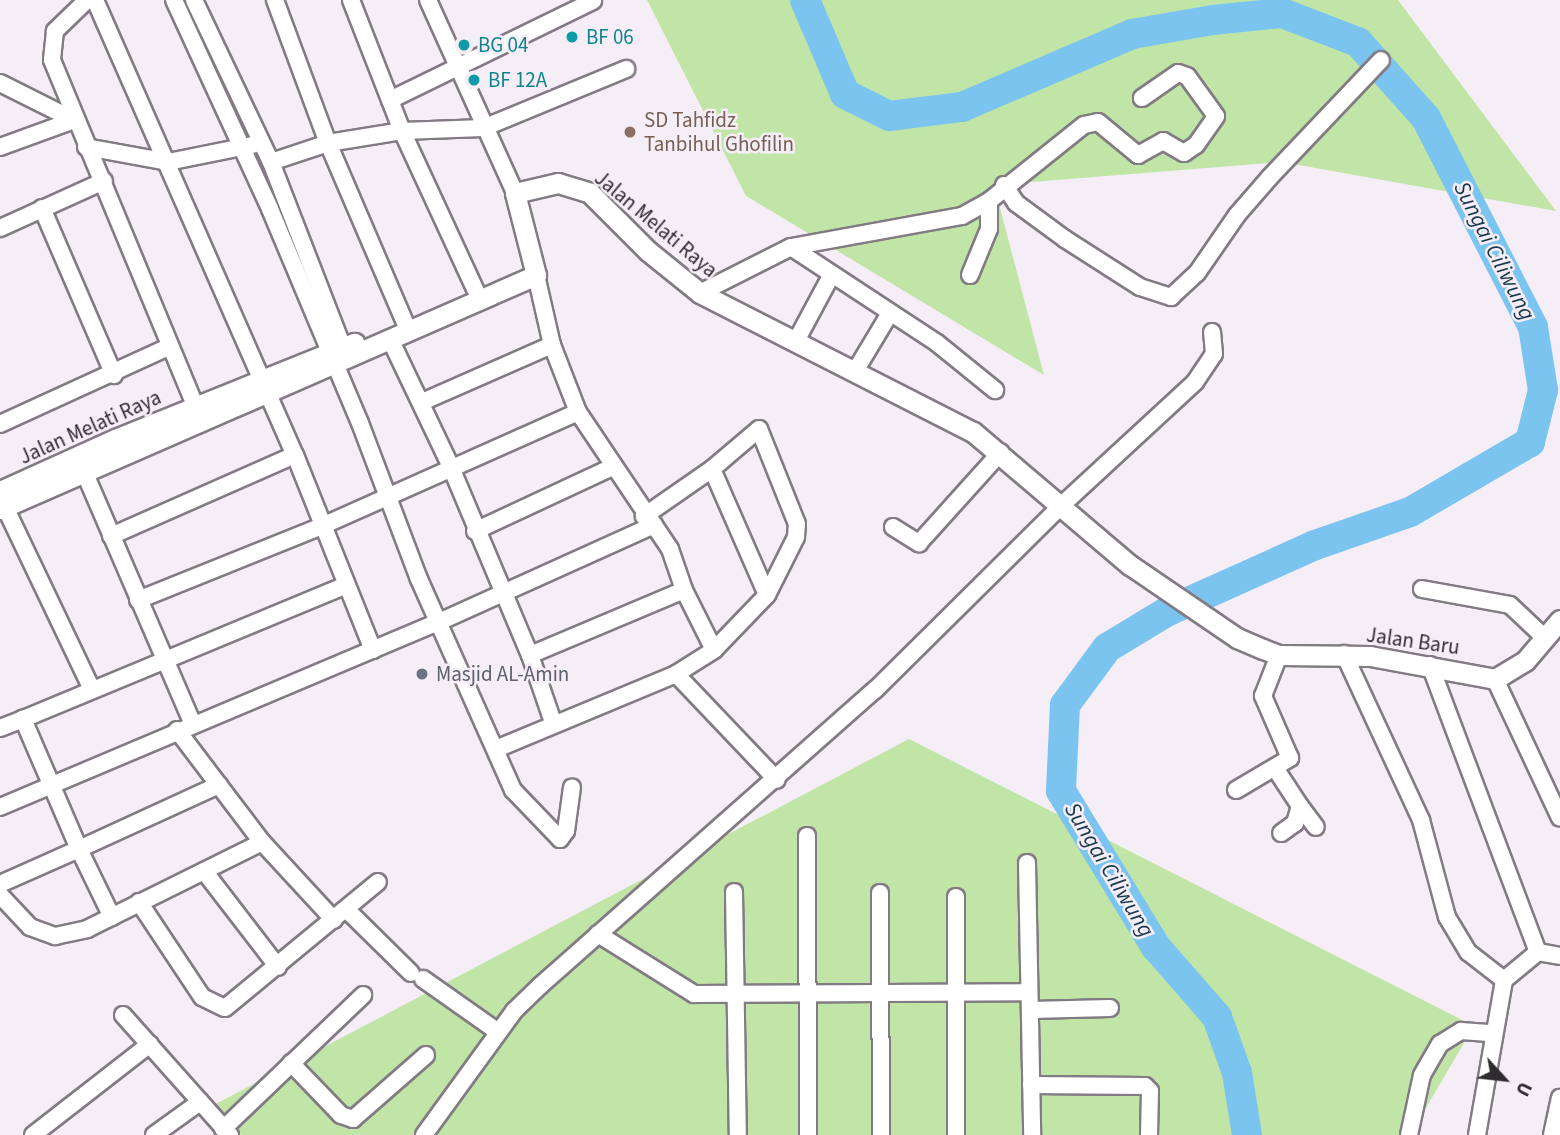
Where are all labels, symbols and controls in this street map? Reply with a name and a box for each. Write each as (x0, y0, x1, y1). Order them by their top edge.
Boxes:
place label: BF 06 (586, 24, 634, 50)
marker: BF 06 (564, 29, 580, 45)
place label: BG 04 (478, 32, 528, 58)
marker: BG 04 (456, 37, 472, 53)
place label: BF 12A (488, 67, 547, 93)
marker: BF 12A (466, 72, 482, 88)
place label: SD Tahfidz Tanbihul Ghofilin (644, 107, 794, 157)
marker: SD Tahfidz Tanbihul Ghofilin (622, 124, 638, 140)
street label: Jalan Melati Raya (589, 165, 723, 283)
water label: Sungai Ciliwung (1447, 177, 1541, 325)
street label: Jalan Melati Raya (15, 384, 165, 470)
street label: Jalan Baru (1365, 622, 1461, 660)
place label: Masjid AL-Amin (436, 661, 569, 687)
marker: Masjid AL-Amin (414, 666, 430, 682)
water label: Sungai Ciliwung (1058, 798, 1160, 942)
north arrow (1469, 1044, 1539, 1114)
text: U (1508, 1077, 1538, 1101)

